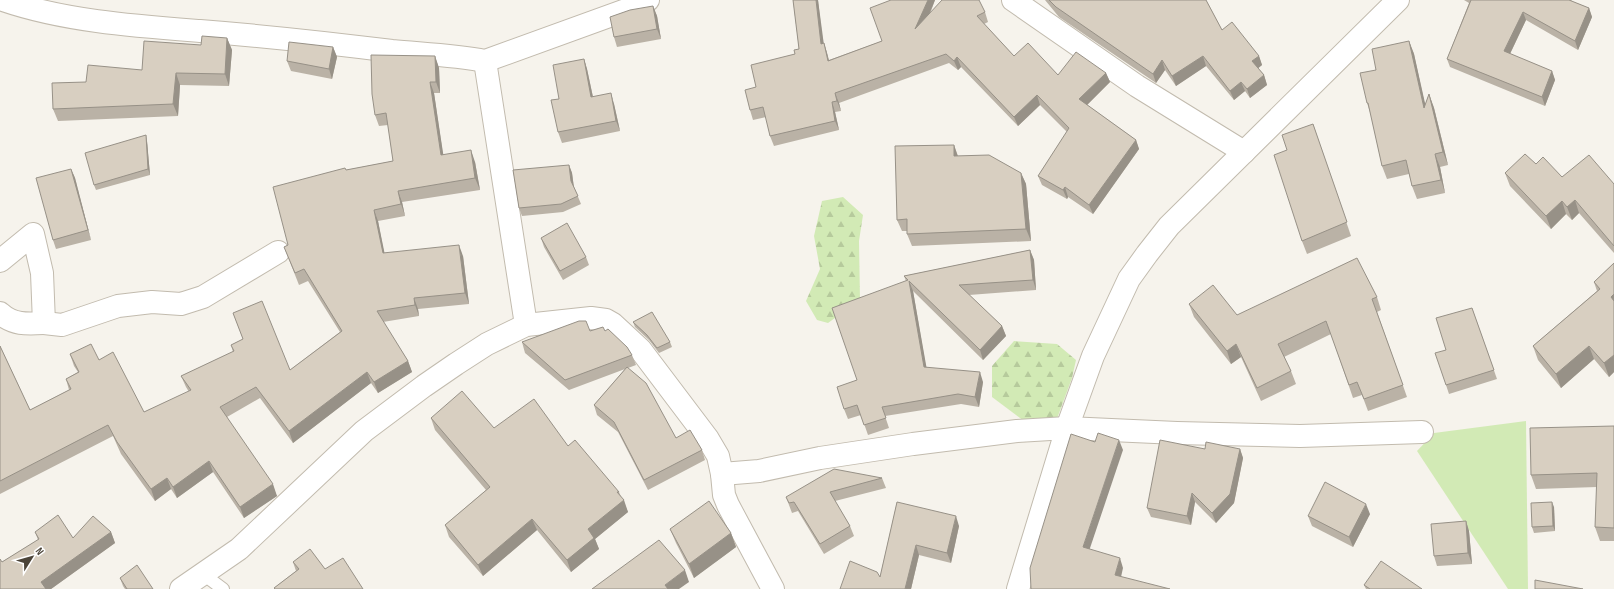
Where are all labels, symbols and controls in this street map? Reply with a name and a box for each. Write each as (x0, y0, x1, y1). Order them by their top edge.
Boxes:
north arrow (12, 537, 52, 577)
text: N (33, 545, 47, 558)

